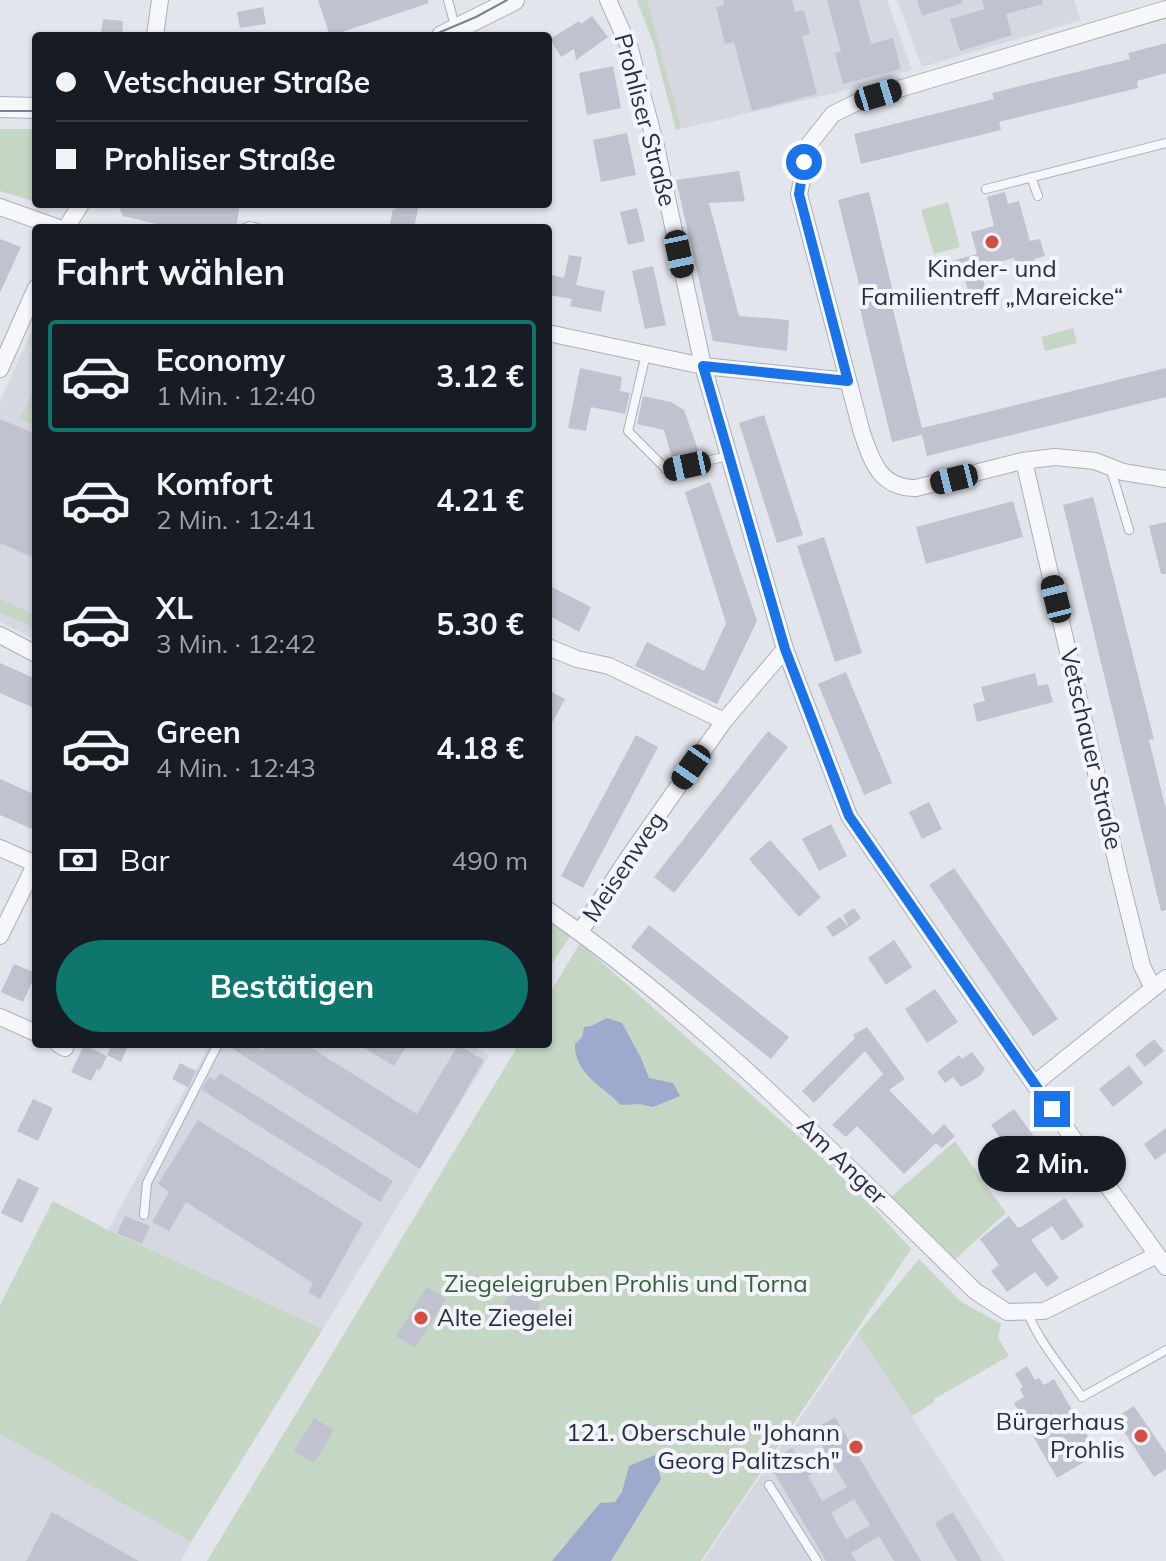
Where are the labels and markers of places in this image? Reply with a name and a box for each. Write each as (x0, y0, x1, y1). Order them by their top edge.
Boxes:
marker: Kinder- und Familientreff „Mareicke“ (983, 233, 1001, 251)
place label: Kinder- und Familientreff „Mareicke“ (861, 253, 1123, 311)
place label: Alte Ziegelei (437, 1302, 573, 1332)
marker: Alte Ziegelei (412, 1309, 430, 1327)
place label: Bürgerhaus Prohlis (996, 1406, 1125, 1464)
place label: 121. Oberschule "Johann Georg Palitzsch" (566, 1417, 840, 1475)
marker: Bürgerhaus Prohlis (1132, 1427, 1150, 1445)
marker: 121. Oberschule "Johann Georg Palitzsch" (847, 1438, 865, 1456)

